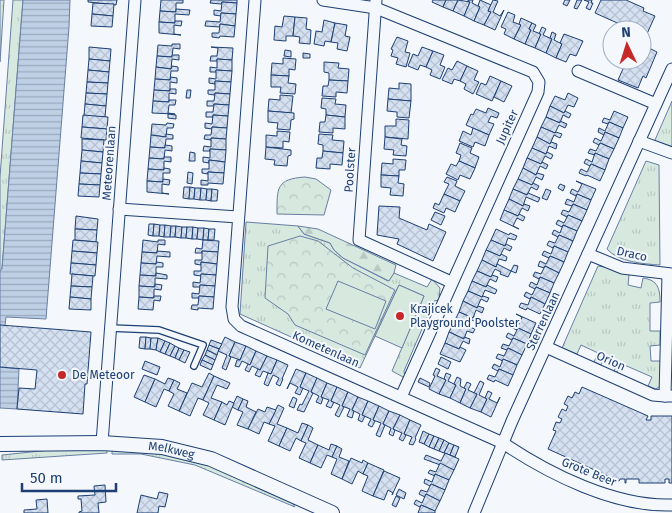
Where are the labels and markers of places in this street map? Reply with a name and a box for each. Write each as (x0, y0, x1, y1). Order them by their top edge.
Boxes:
place label: Krajicek Playground Poolster (410, 302, 520, 330)
marker: Krajicek Playground Poolster (394, 310, 406, 322)
place label: De Meteoor (72, 368, 135, 382)
marker: De Meteoor (56, 369, 68, 381)

